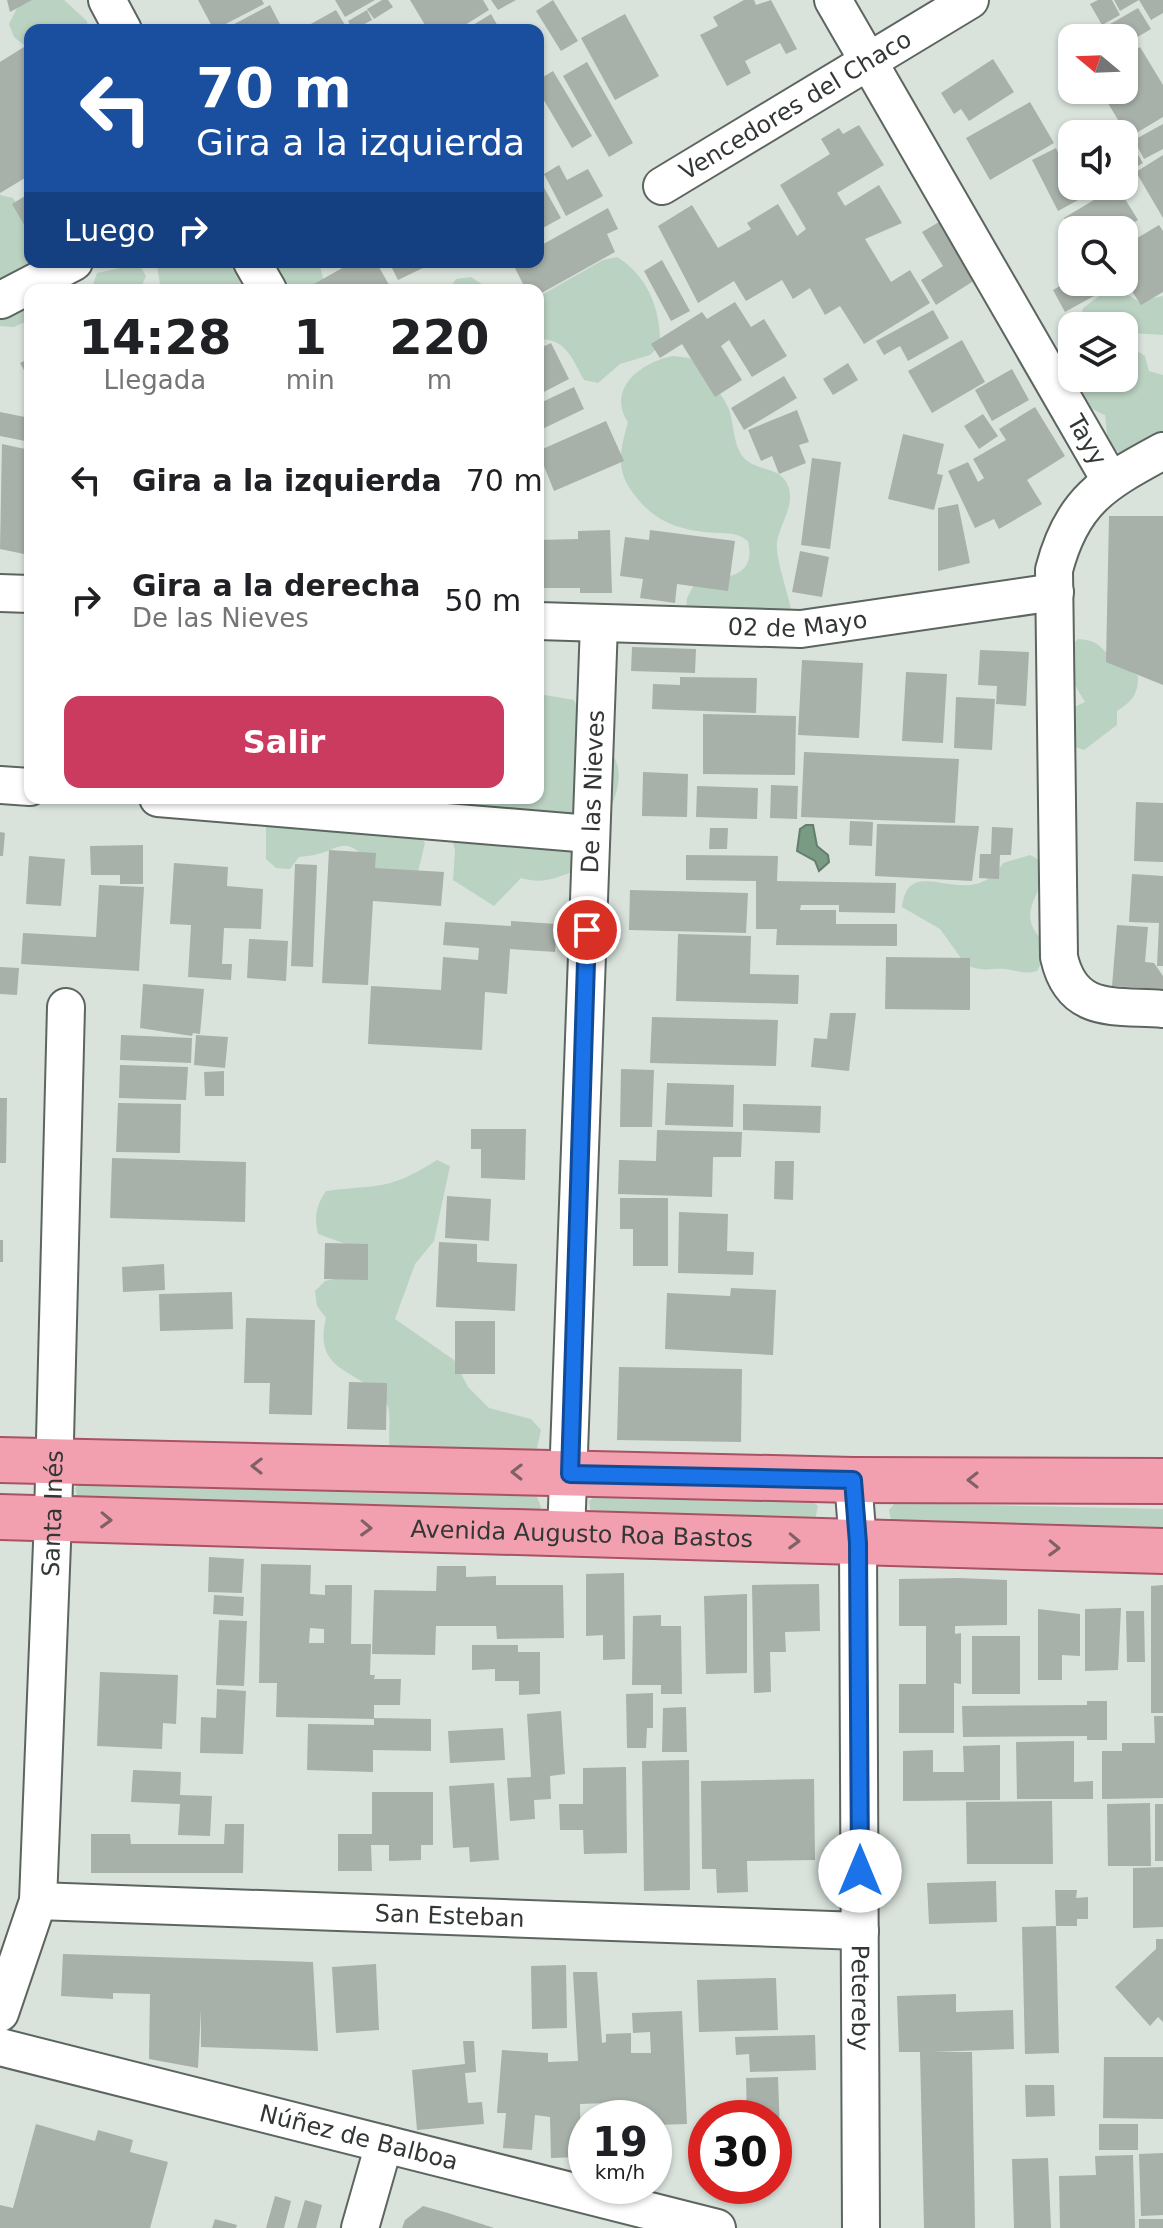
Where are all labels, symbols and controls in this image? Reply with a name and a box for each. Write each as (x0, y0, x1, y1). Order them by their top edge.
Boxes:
north arrow (1058, 24, 1138, 104)
map controls (1058, 24, 1138, 392)
street label: Vencedores del Chaco (675, 25, 916, 186)
text: 70 m (196, 55, 352, 120)
icon: left (64, 56, 168, 160)
button: sound (1058, 120, 1138, 200)
text: Gira a la izquierda (196, 122, 525, 163)
icon: right (171, 208, 215, 252)
text: Luego (64, 213, 155, 248)
button: search (1058, 216, 1138, 296)
text: 14:28 (78, 309, 231, 365)
text: 1 (294, 309, 327, 365)
text: 220 (389, 309, 489, 365)
button: layers (1058, 312, 1138, 392)
text: Llegada (104, 365, 206, 395)
text: min (286, 365, 335, 395)
text: m (427, 365, 452, 395)
street label: Tayy (1061, 409, 1112, 470)
icon: left (64, 458, 108, 502)
text: Gira a la izquierda (132, 463, 442, 498)
text: 70 m (466, 463, 543, 498)
text: Gira a la derecha (132, 568, 420, 603)
icon: right (64, 578, 108, 622)
text: 50 m (444, 583, 521, 618)
text: De las Nieves (132, 603, 309, 633)
street label: 02 de Mayo (727, 605, 869, 643)
button: Salir (64, 696, 504, 788)
street label: De las Nieves (576, 709, 610, 874)
pin (553, 896, 621, 964)
icon: arrive (565, 908, 609, 952)
street label: Santa Inés (37, 1450, 69, 1577)
one-way arrow (250, 1457, 263, 1475)
one-way arrow (510, 1464, 523, 1481)
one-way arrow (966, 1471, 979, 1489)
one-way arrow (100, 1511, 113, 1528)
street label: Avenida Augusto Roa Bastos (410, 1515, 753, 1553)
one-way arrow (360, 1520, 373, 1537)
one-way arrow (788, 1532, 801, 1549)
one-way arrow (1048, 1539, 1061, 1556)
position arrow (818, 1829, 902, 1913)
street label: San Esteban (374, 1899, 525, 1933)
street label: Petereby (846, 1945, 874, 2051)
street label: Núñez de Balboa (257, 2099, 461, 2176)
speed limit sign: 30 (688, 2100, 792, 2204)
text: 19 (592, 2119, 648, 2165)
text: km/h (595, 2160, 645, 2184)

